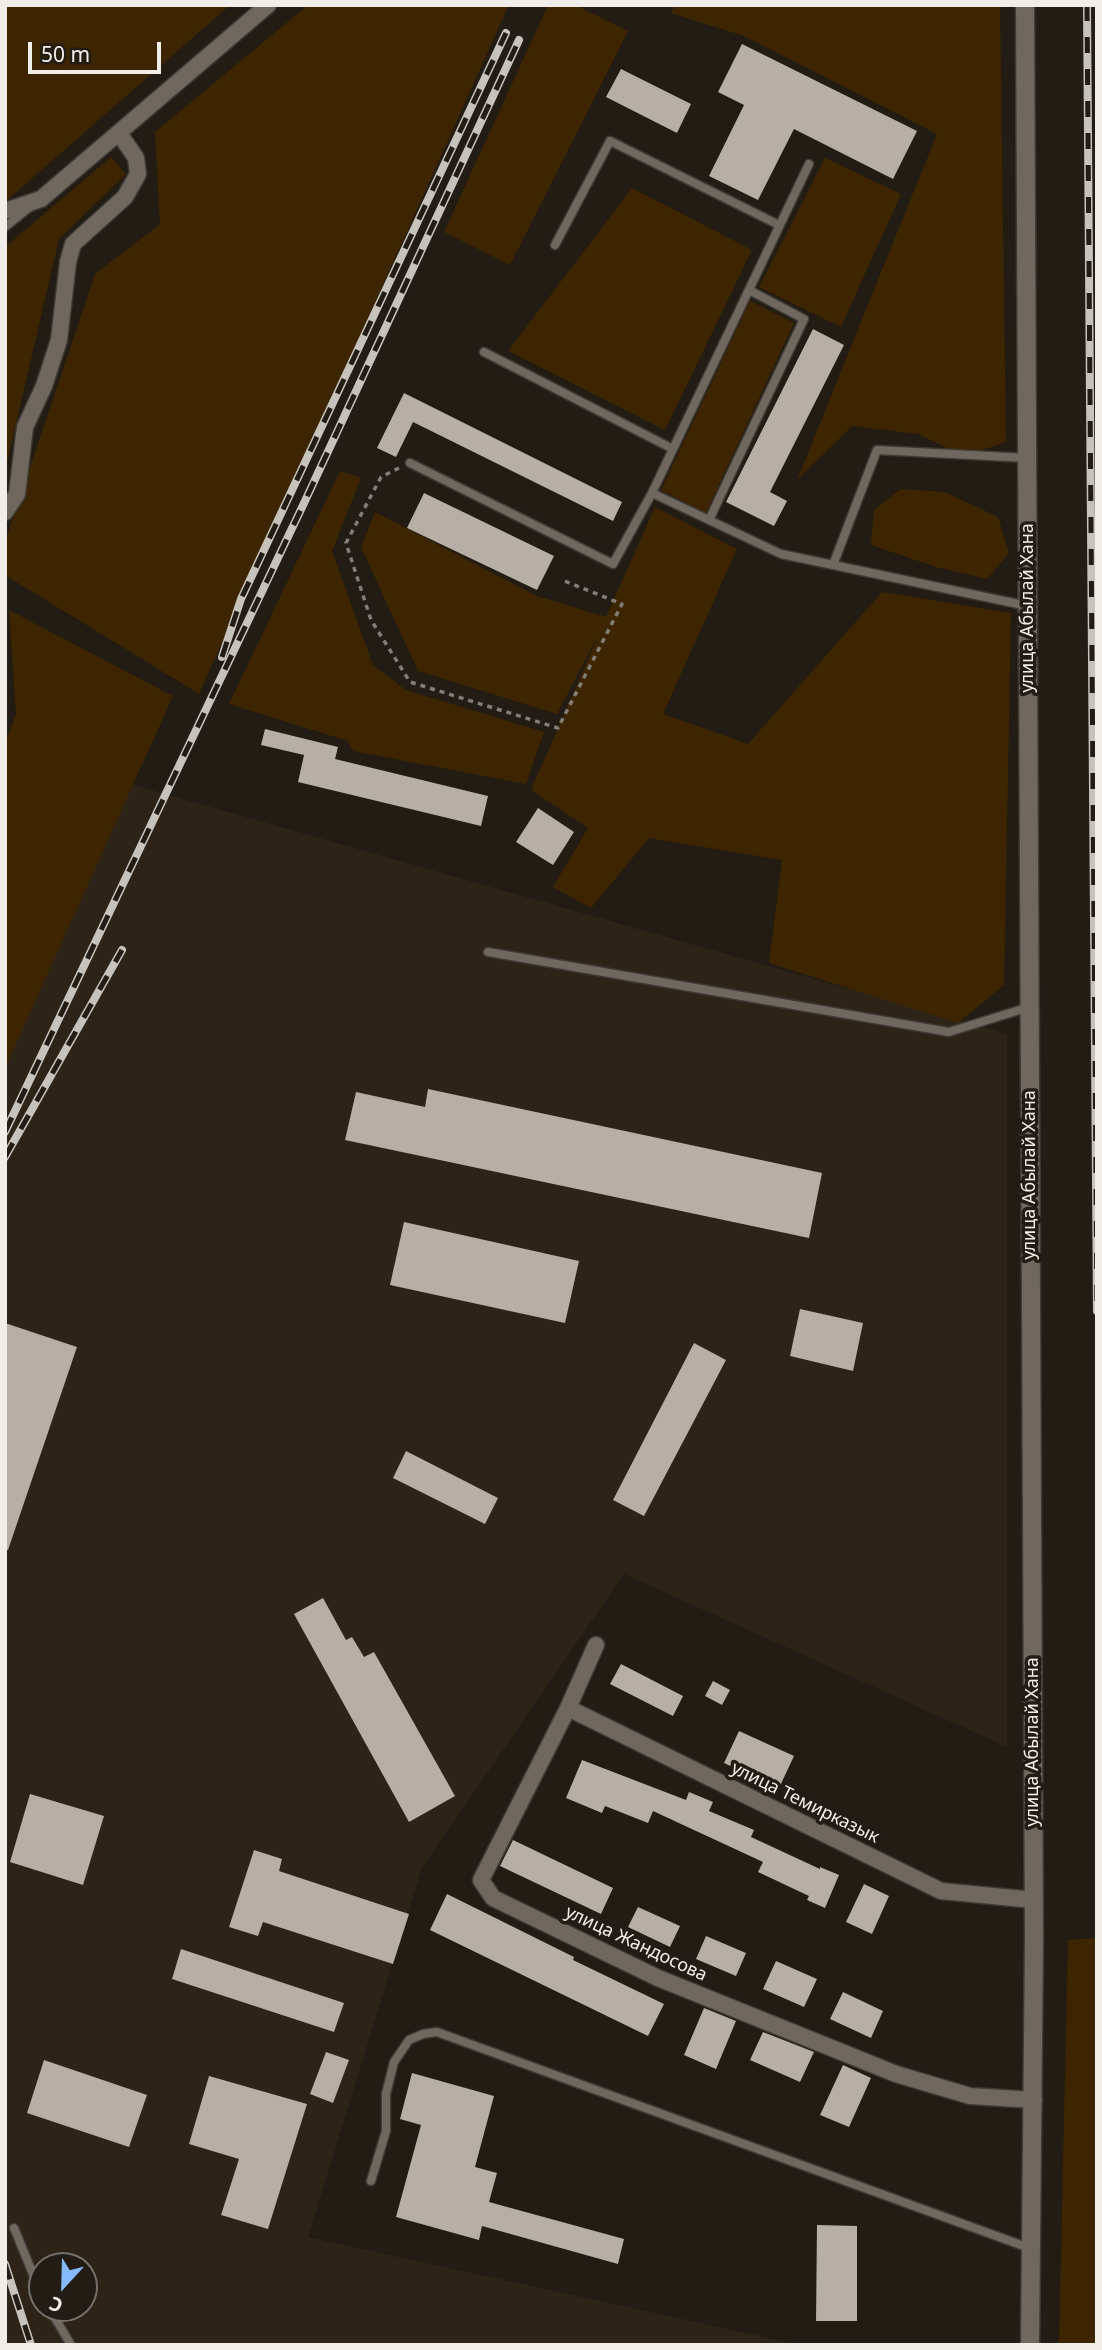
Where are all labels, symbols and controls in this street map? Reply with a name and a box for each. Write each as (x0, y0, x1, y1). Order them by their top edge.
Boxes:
scale bar (32, 28, 164, 72)
text: 50 m (41, 40, 90, 68)
street label: улица Абылай Хана (1017, 523, 1039, 693)
street label: улица Абылай Хана (1019, 1090, 1041, 1260)
street label: улица Абылай Хана (1022, 1657, 1044, 1827)
street label: улица Темирказык (727, 1758, 883, 1848)
street label: улица Жандосова (562, 1902, 710, 1986)
north arrow (28, 2252, 98, 2322)
text: С (45, 2290, 66, 2319)

